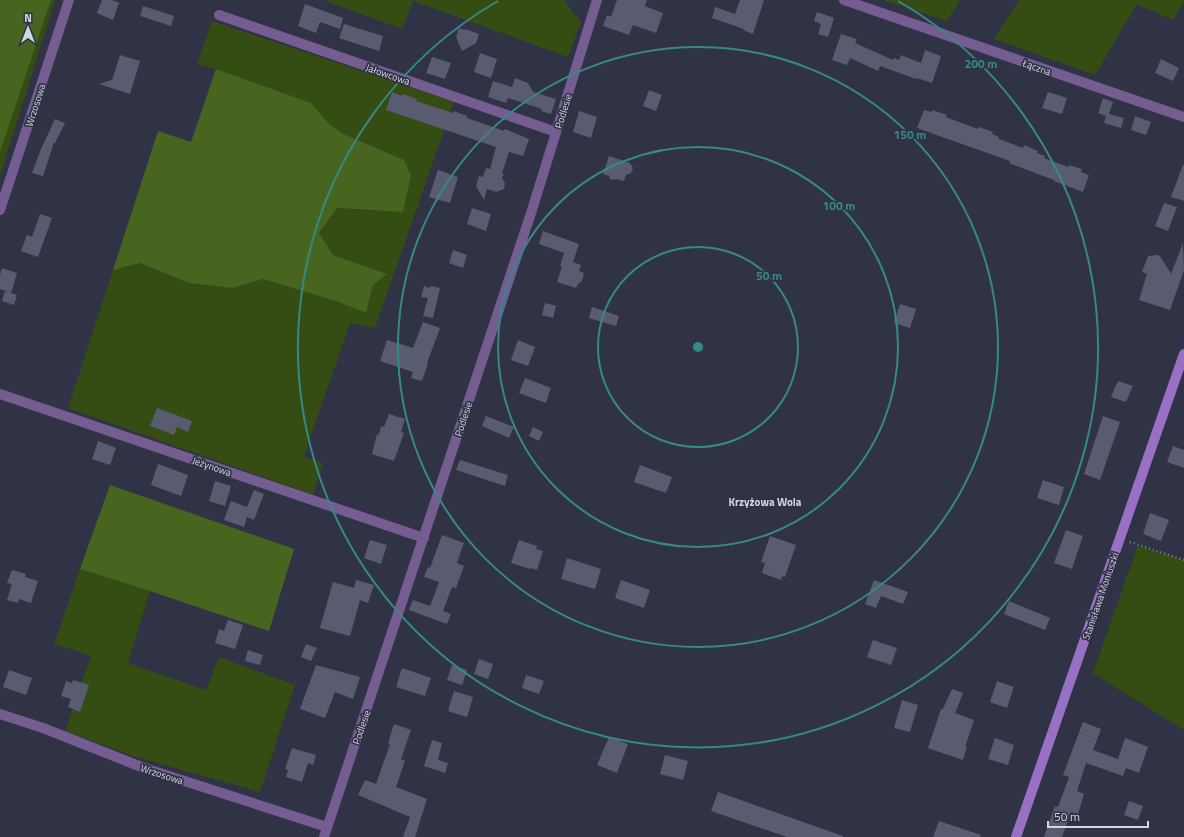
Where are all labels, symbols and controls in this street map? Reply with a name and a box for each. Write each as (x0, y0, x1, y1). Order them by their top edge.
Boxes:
north arrow (8, 8, 48, 48)
text: N (24, 10, 32, 26)
text: 200 m (965, 54, 997, 73)
street label: Łączna (1020, 55, 1053, 79)
street label: Jałowcowa (364, 60, 412, 89)
street label: Wrzosowa (21, 82, 49, 129)
street label: Podlesie (551, 92, 576, 130)
text: 150 m (894, 125, 926, 144)
text: 100 m (823, 196, 855, 215)
text: 50 m (756, 266, 782, 285)
centre of rings (691, 340, 705, 354)
street label: Podlesie (451, 400, 476, 438)
street label: Jeżynowa (190, 453, 233, 480)
district label: Krzyżowa Wola (729, 494, 802, 510)
street label: Stanisława Moniuszki (1078, 550, 1122, 642)
street label: Podlesie (349, 708, 374, 746)
street label: Wrzosowa (138, 760, 185, 788)
scale bar (1048, 803, 1148, 829)
text: 50 m (1054, 807, 1080, 826)

